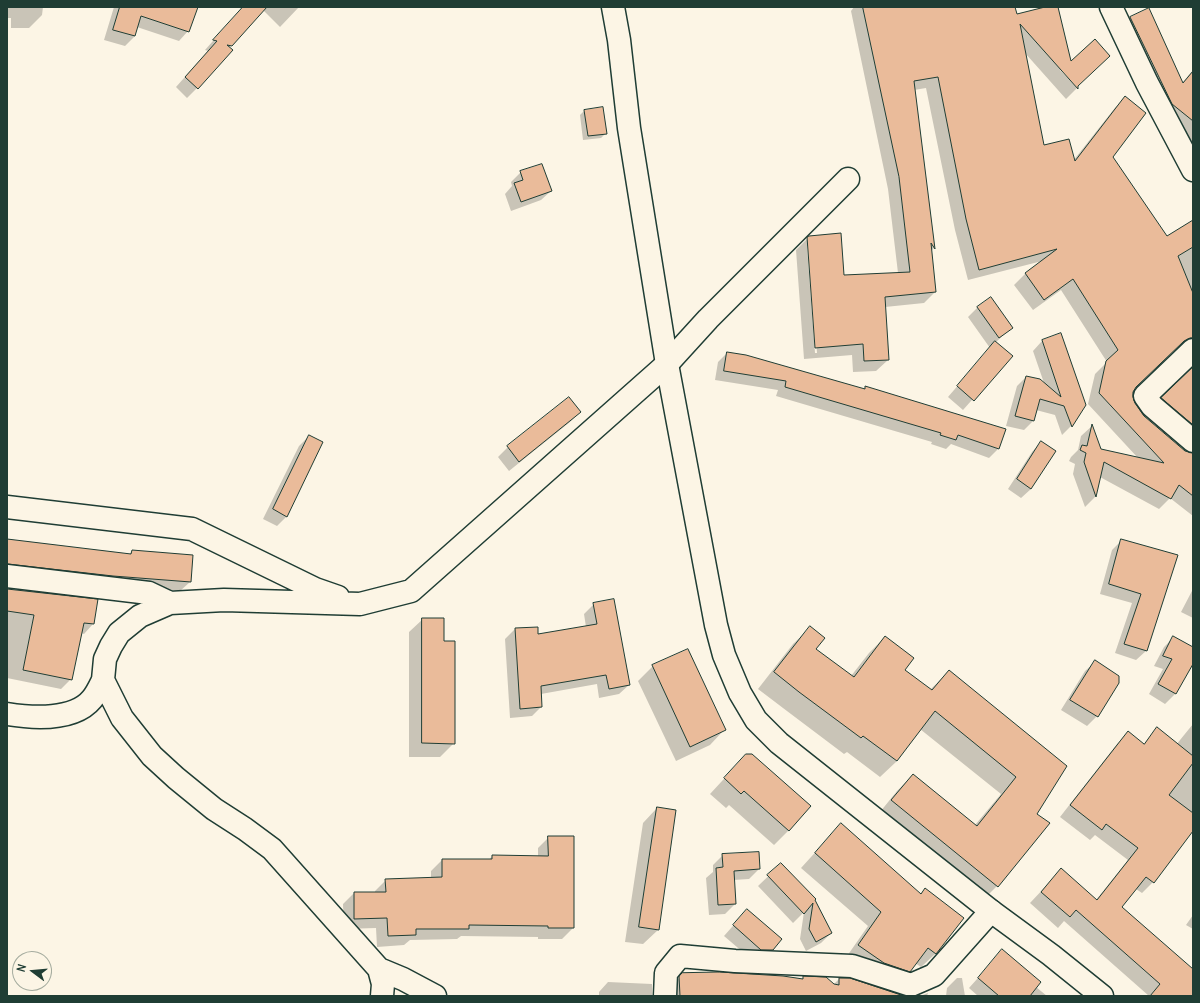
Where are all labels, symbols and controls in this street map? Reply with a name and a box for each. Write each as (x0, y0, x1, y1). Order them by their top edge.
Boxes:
north arrow (12, 951, 52, 991)
text: N (14, 962, 29, 974)

